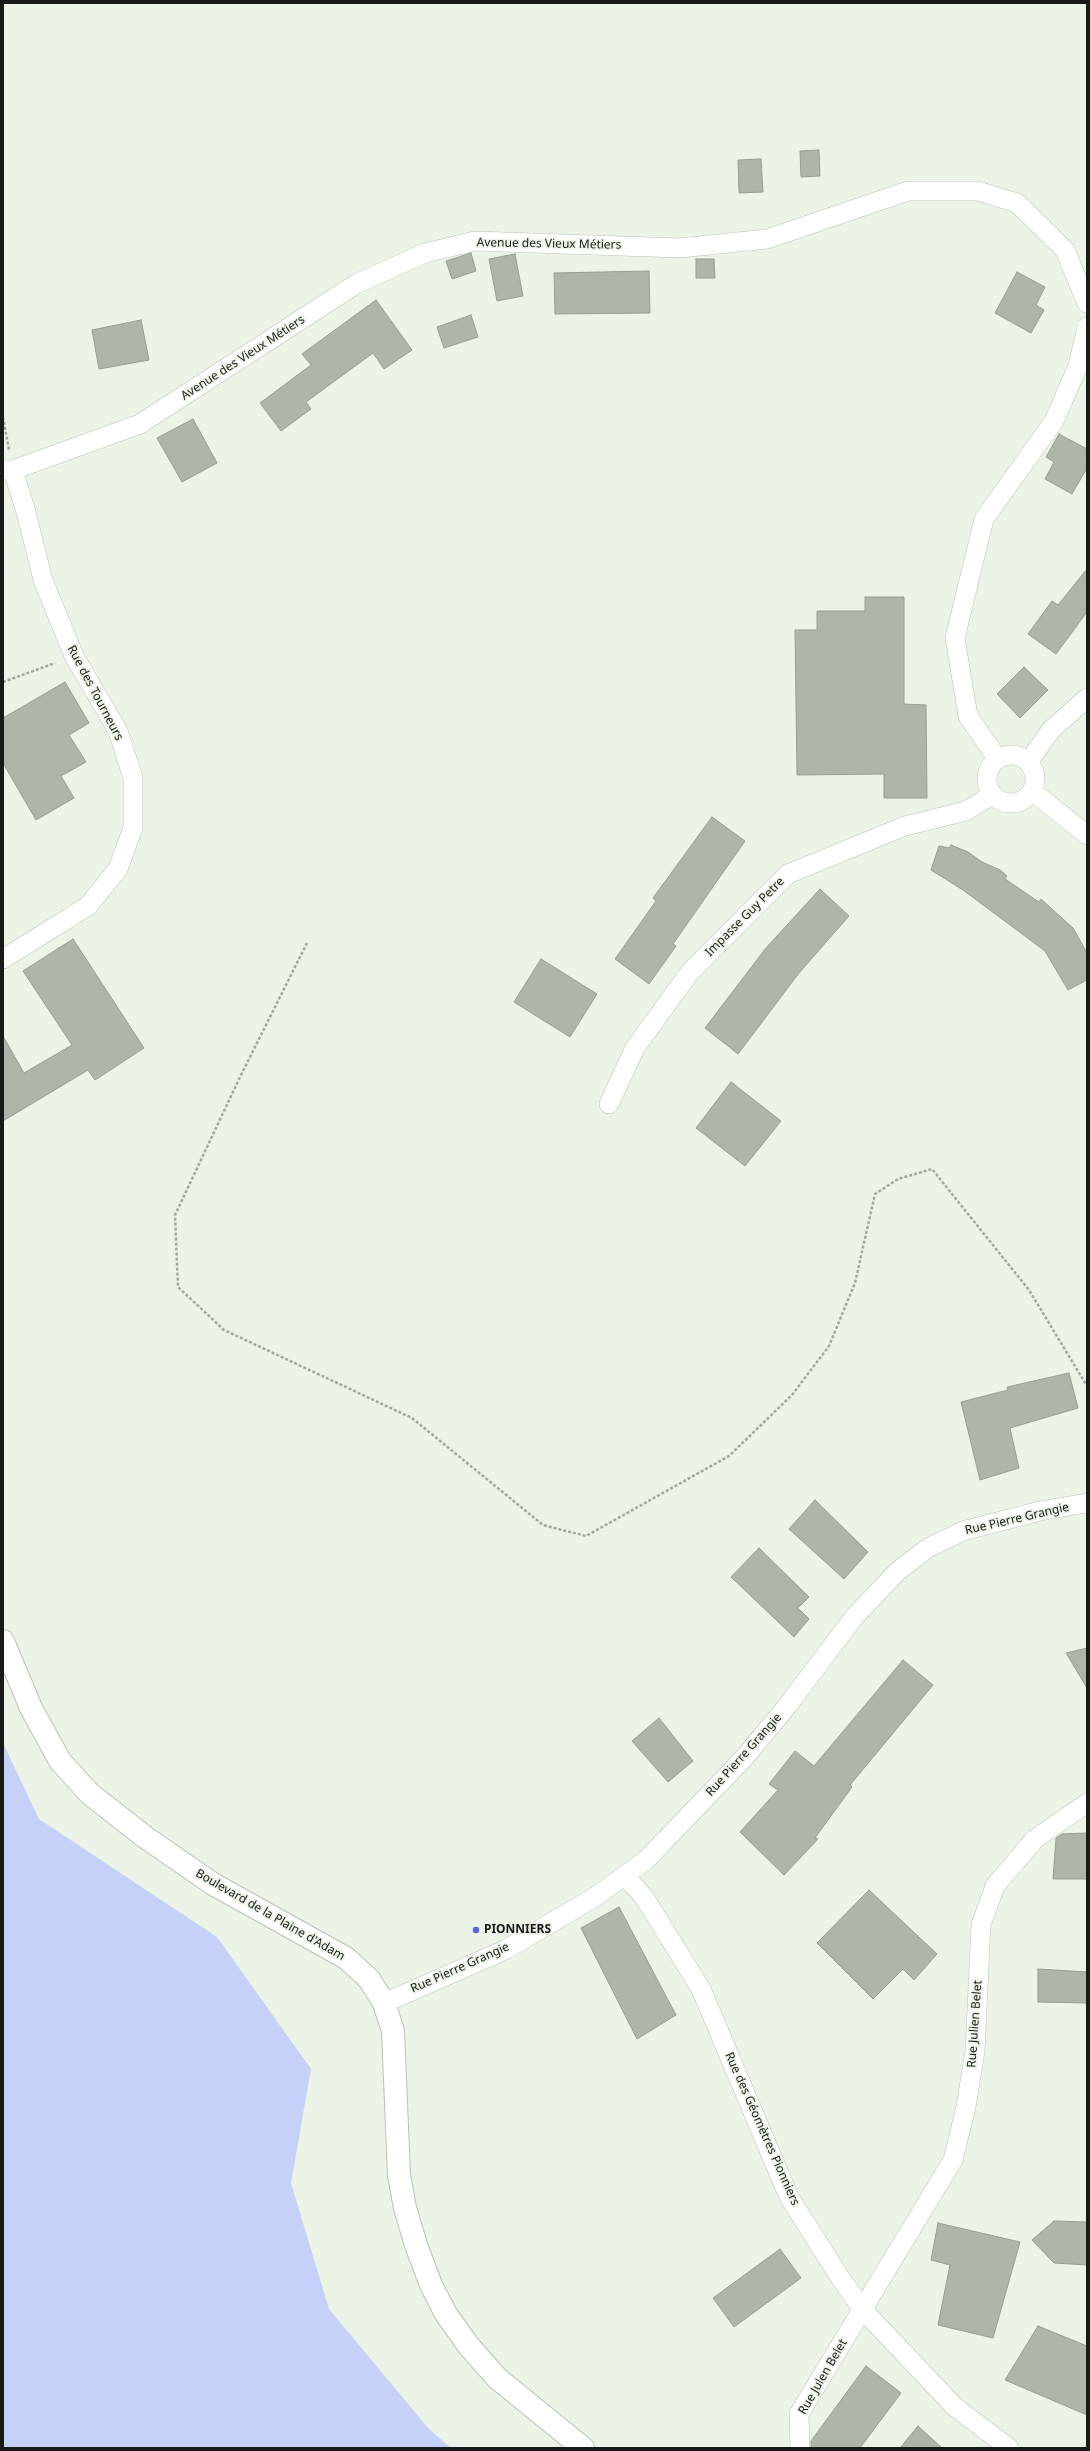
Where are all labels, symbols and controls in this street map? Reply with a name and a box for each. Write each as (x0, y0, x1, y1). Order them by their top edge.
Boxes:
street label: Avenue des Vieux Métiers (477, 236, 621, 252)
street label: Avenue des Vieux Métiers (178, 313, 308, 403)
street label: Rue des Tourneurs (64, 643, 126, 743)
street label: Impasse Guy Petre (702, 874, 788, 960)
street label: Rue Pierre Grangie (964, 1500, 1070, 1538)
street label: Rue Pierre Grangie (703, 1711, 785, 1799)
street label: Boulevard de la Plaine d'Adam (193, 1866, 347, 1964)
place label: PIONNIERS (484, 1923, 551, 1937)
marker: PIONNIERS (471, 1925, 481, 1935)
street label: Rue Pierre Grangie (409, 1940, 511, 1996)
street label: Rue Julien Belet (965, 1980, 985, 2068)
street label: Rue des Géomètres Pionniers (722, 2050, 802, 2208)
street label: Rue Julen Belet (796, 2337, 850, 2417)

